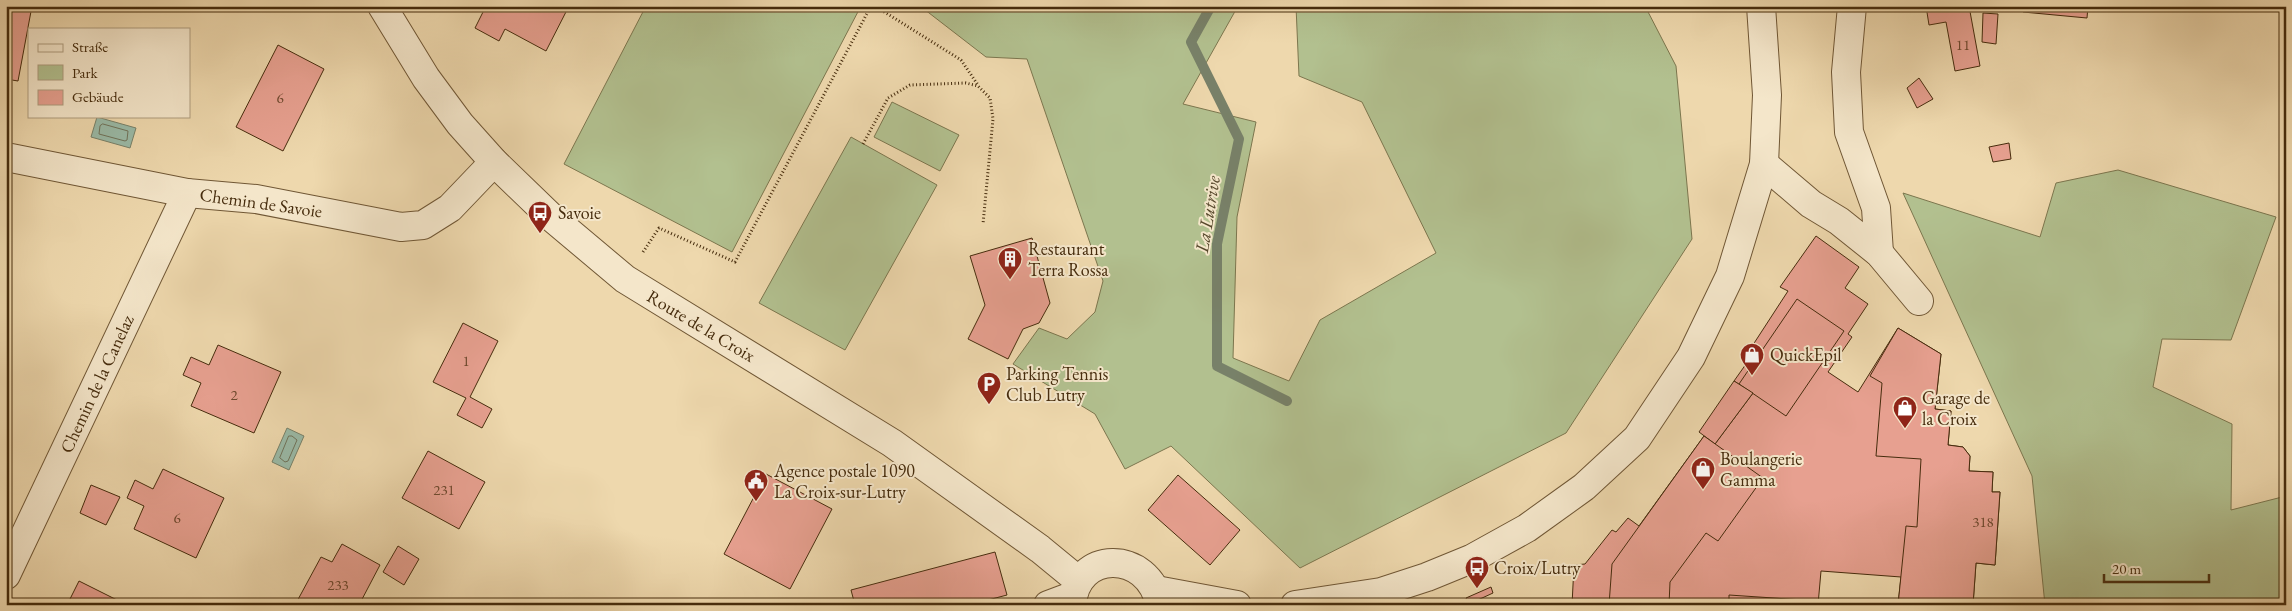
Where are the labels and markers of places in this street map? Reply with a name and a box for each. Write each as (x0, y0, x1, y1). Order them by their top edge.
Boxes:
bus stop icon: Savoie (527, 200, 553, 234)
place label: Savoie (558, 201, 601, 224)
place label: Restaurant Terra Rossa (1028, 237, 1109, 281)
building icon: Restaurant Terra Rossa (997, 246, 1023, 280)
shop icon: QuickEpil (1739, 342, 1765, 376)
place label: QuickEpil (1770, 343, 1842, 366)
place label: Parking Tennis Club Lutry (1006, 362, 1109, 406)
parking icon: Parking Tennis Club Lutry (976, 371, 1002, 405)
place label: Garage de la Croix (1922, 386, 1990, 430)
shop icon: Garage de la Croix (1892, 395, 1918, 429)
place label: Boulangerie Gamma (1720, 447, 1802, 491)
shop icon: Boulangerie Gamma (1690, 456, 1716, 490)
place label: Agence postale 1090 La Croix-sur-Lutry (773, 459, 915, 503)
public building icon: Agence postale 1090 La Croix-sur-Lutry (743, 468, 769, 502)
bus stop icon: Croix/Lutry (1464, 555, 1490, 589)
place label: Croix/Lutry (1494, 556, 1581, 579)

